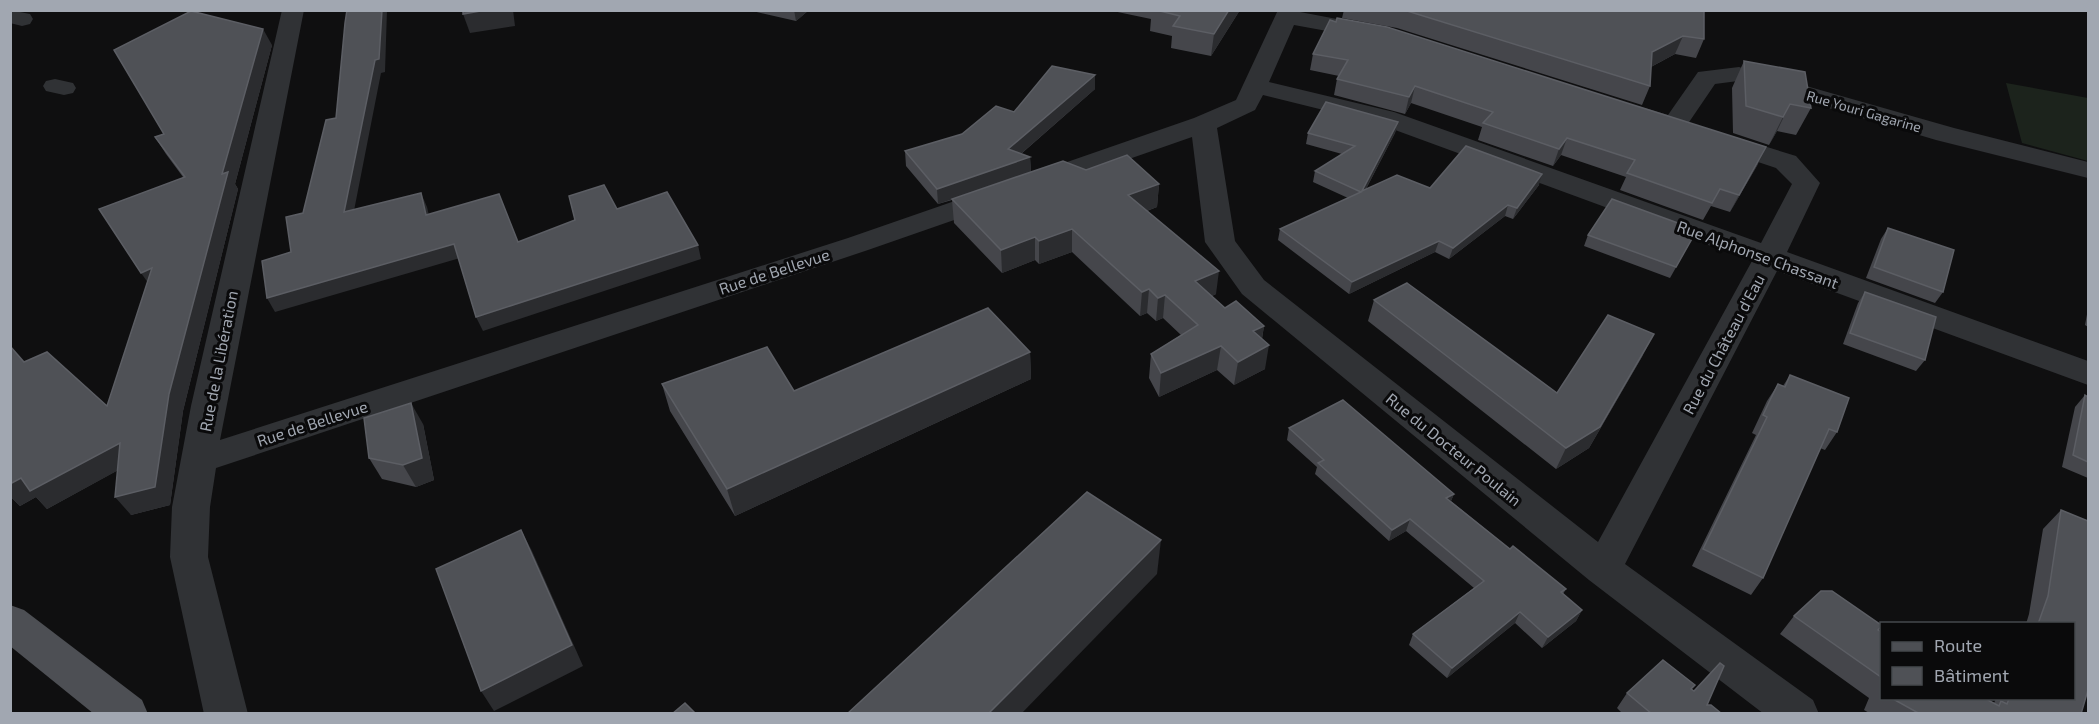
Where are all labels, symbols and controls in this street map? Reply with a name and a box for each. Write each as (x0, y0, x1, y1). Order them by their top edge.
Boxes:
street label: Rue Youri Gagarine (1805, 86, 1923, 136)
street label: Rue Alphonse Chassant (1675, 216, 1841, 292)
street label: Rue de Bellevue (716, 244, 832, 298)
street label: Rue du Château d'Eau (1678, 271, 1768, 417)
street label: Rue de la Libération (195, 289, 241, 433)
street label: Rue du Docteur Poulain (1383, 389, 1525, 509)
street label: Rue de Bellevue (254, 396, 370, 450)
legend (1880, 622, 2075, 700)
text: Route (1934, 634, 1982, 656)
text: Bâtiment (1934, 664, 2009, 686)

